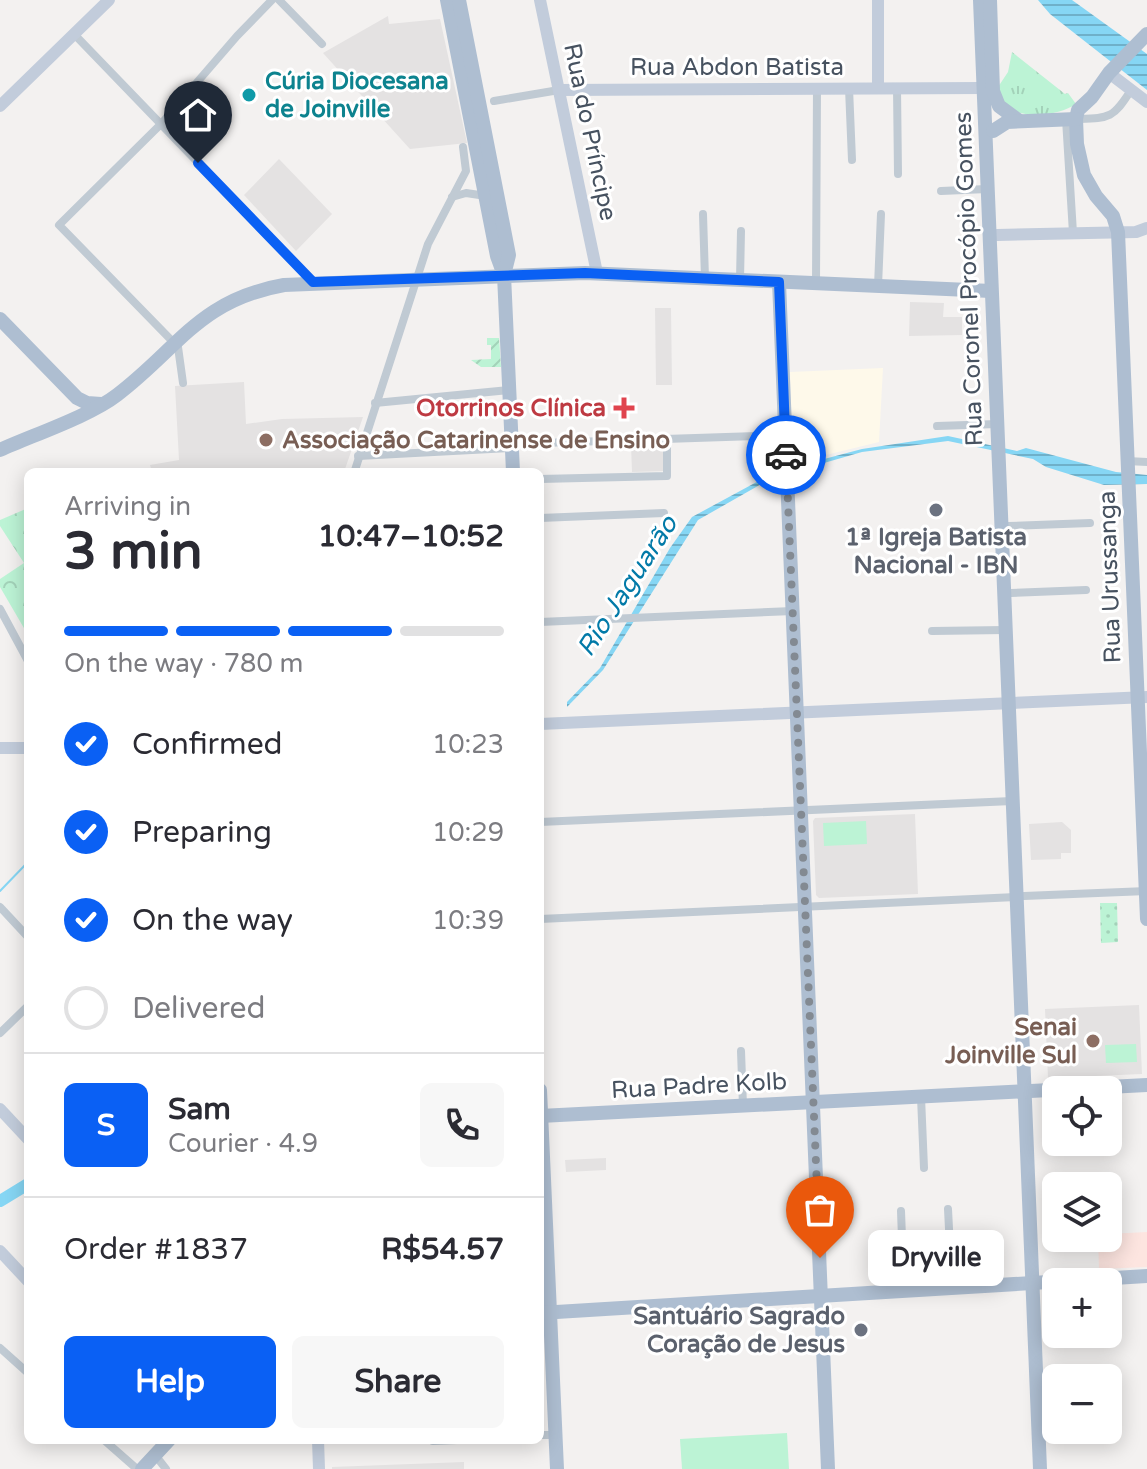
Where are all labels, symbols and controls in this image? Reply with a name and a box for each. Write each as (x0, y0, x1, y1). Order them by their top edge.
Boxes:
street label: Rua do Príncipe (557, 41, 623, 223)
street label: Rua Abdon Batista (630, 53, 844, 82)
place label: Cúria Diocesana de Joinville (265, 67, 449, 124)
pin (164, 81, 232, 163)
marker: Cúria Diocesana de Joinville (240, 86, 258, 104)
icon: home (176, 93, 220, 137)
street label: Rua Coronel Procópio Gomes (949, 111, 989, 447)
place label: Otorrinos Clínica (416, 394, 606, 423)
marker: Otorrinos Clínica (613, 397, 635, 419)
courier (746, 415, 826, 495)
place label: Associação Catarinense de Ensino (282, 426, 670, 455)
marker: Associação Catarinense de Ensino (257, 431, 275, 449)
icon: car (764, 433, 808, 477)
street label: Rua Urussanga (1092, 490, 1128, 664)
text: Arriving in (64, 491, 191, 522)
marker: 1ª Igreja Batista Nacional - IBN (927, 501, 945, 519)
water label: Rio Jaguarão (570, 509, 685, 662)
text: 10:47–10:52 (318, 518, 504, 555)
text: 3 min (64, 520, 203, 583)
place label: 1ª Igreja Batista Nacional - IBN (845, 523, 1027, 580)
text: On the way · 780 m (64, 648, 303, 679)
icon: check (64, 722, 108, 766)
text: Confirmed (132, 726, 283, 763)
text: 10:23 (432, 729, 504, 760)
icon: check (64, 810, 108, 854)
text: Preparing (132, 814, 272, 851)
text: 10:29 (432, 817, 504, 848)
icon: check (64, 898, 108, 942)
text: On the way (132, 902, 293, 939)
text: 10:39 (432, 905, 504, 936)
text: Delivered (132, 990, 266, 1027)
place label: Senai Joinville Sul (944, 1013, 1077, 1070)
marker: Senai Joinville Sul (1084, 1032, 1102, 1050)
street label: Rua Padre Kolb (610, 1067, 788, 1105)
map controls (1042, 1076, 1122, 1444)
button: locate (1042, 1076, 1122, 1156)
button: phone (420, 1083, 504, 1167)
text: Sam (168, 1091, 231, 1128)
text: S (97, 1107, 115, 1144)
text: Courier · 4.9 (168, 1128, 318, 1159)
button: layers (1042, 1172, 1122, 1252)
pin (786, 1176, 854, 1258)
icon: bag (798, 1188, 842, 1232)
callout: Dryville (868, 1230, 1004, 1286)
text: Order #1837 (64, 1231, 248, 1268)
text: R$54.57 (381, 1231, 504, 1268)
text: Dryville (890, 1242, 982, 1273)
button: + (1042, 1268, 1122, 1348)
place label: Santuário Sagrado Coração de Jesus (633, 1302, 845, 1359)
marker: Santuário Sagrado Coração de Jesus (852, 1321, 870, 1339)
button: Help (64, 1336, 276, 1428)
button: Share (292, 1336, 504, 1428)
button: − (1042, 1364, 1122, 1444)

